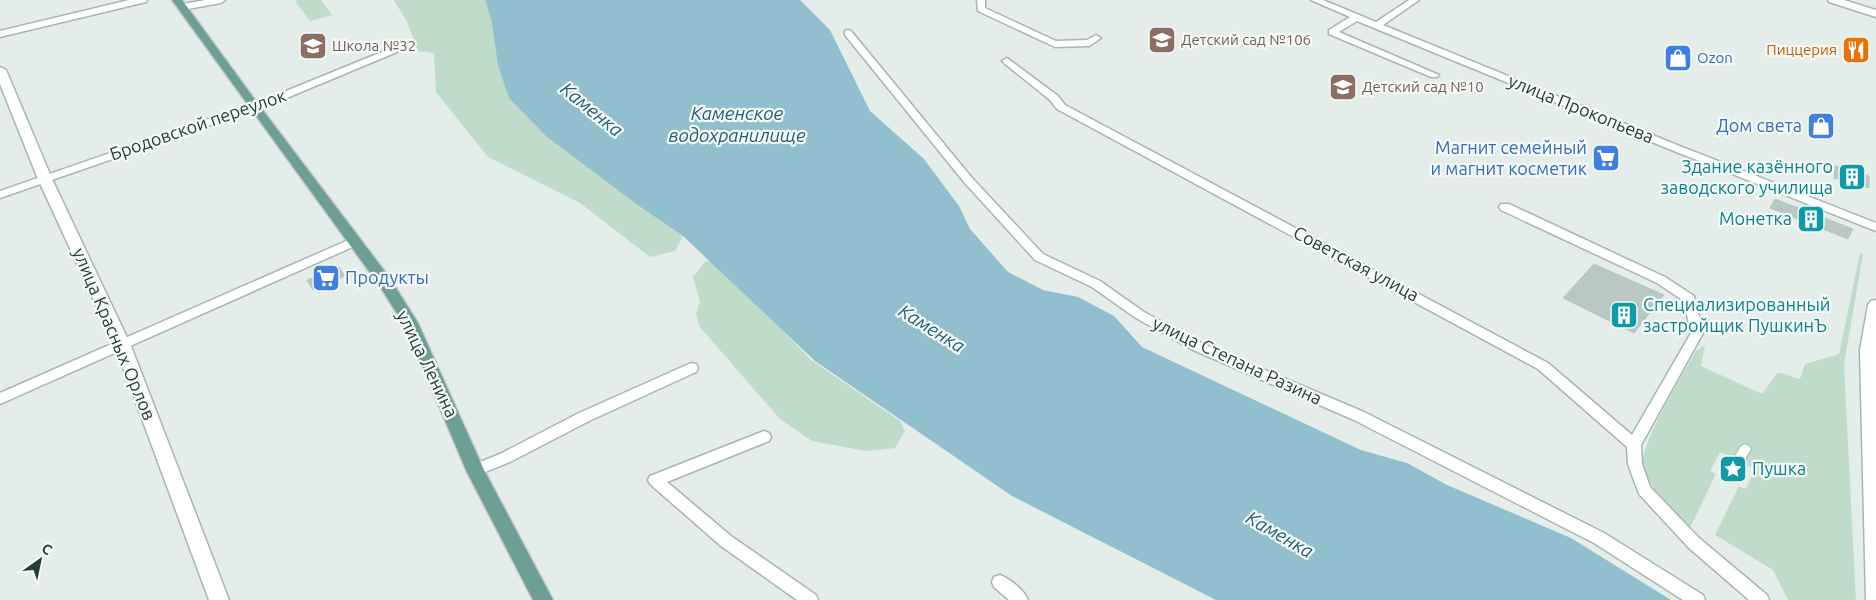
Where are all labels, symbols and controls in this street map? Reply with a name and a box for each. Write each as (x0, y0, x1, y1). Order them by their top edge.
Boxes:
school or university icon: Детский сад №106 (1147, 25, 1177, 55)
school or university icon: Школа №32 (298, 31, 328, 61)
place label: Детский сад №106 (1181, 31, 1311, 48)
restaurant icon: Пиццерия (1841, 35, 1871, 65)
place label: Школа №32 (332, 37, 416, 54)
place label: Пиццерия (1766, 41, 1837, 58)
shop icon: Ozon (1663, 43, 1693, 73)
place label: Ozon (1697, 49, 1733, 66)
street label: улица Прокопьева (1506, 70, 1657, 146)
school or university icon: Детский сад №10 (1328, 72, 1358, 102)
water label: Каменка (556, 77, 628, 141)
place label: Детский сад №10 (1362, 78, 1484, 95)
street label: Бродовской переулок (107, 84, 288, 164)
water label: Каменское водохранилище (668, 102, 806, 146)
shop icon: Дом света (1806, 111, 1836, 141)
place label: Дом света (1716, 115, 1802, 135)
place label: Магнит семейный и магнит косметик (1431, 137, 1587, 178)
supermarket icon: Магнит семейный и магнит косметик (1591, 143, 1621, 173)
place label: Здание казённого заводского училища (1660, 156, 1833, 197)
building icon: Здание казённого заводского училища (1837, 162, 1867, 192)
building icon: Монетка (1796, 204, 1826, 234)
place label: Монетка (1719, 208, 1792, 228)
street label: Советская улица (1290, 222, 1423, 305)
street label: улица Красных Орлов (70, 244, 160, 423)
supermarket icon: Продукты (311, 263, 341, 293)
place label: Продукты (345, 267, 429, 287)
place label: Специализированный застройщик ПушкинЪ (1643, 294, 1830, 335)
water label: Каменка (895, 299, 969, 357)
building icon: Специализированный застройщик ПушкинЪ (1609, 300, 1639, 330)
street label: улица Ленина (393, 307, 462, 420)
street label: улица Степана Разина (1150, 312, 1325, 408)
place icon: Пушка (1718, 454, 1748, 484)
place label: Пушка (1752, 458, 1806, 478)
water label: Каменка (1243, 506, 1317, 562)
north arrow (15, 535, 65, 585)
text: С (39, 540, 55, 558)

